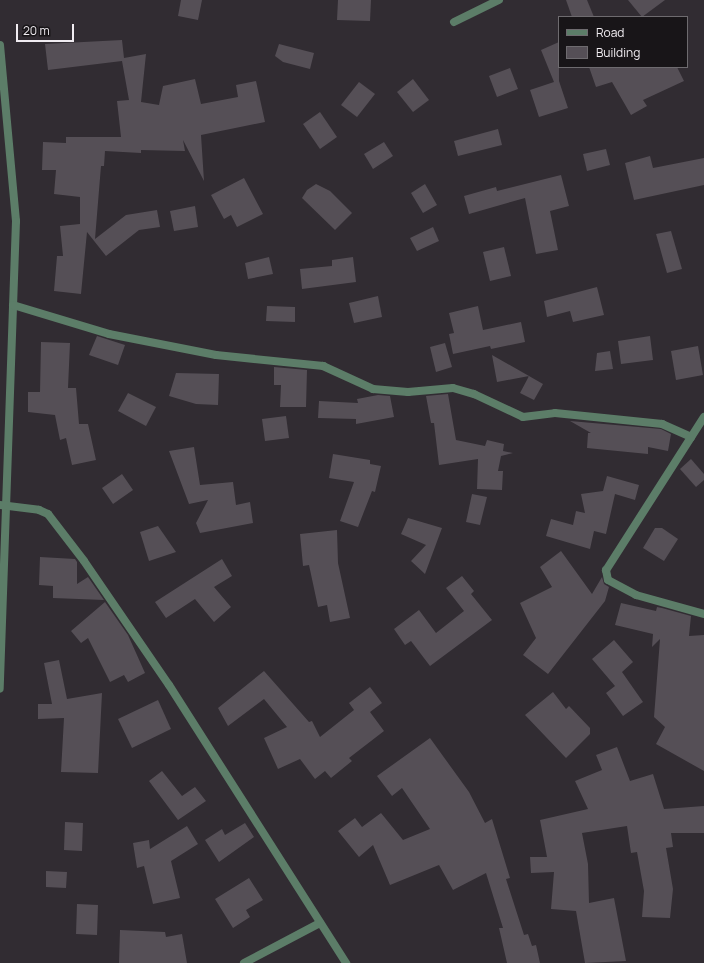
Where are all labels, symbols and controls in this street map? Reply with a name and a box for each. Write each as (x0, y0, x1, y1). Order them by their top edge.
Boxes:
scale bar (18, 16, 76, 42)
legend (558, 16, 688, 68)
text: 20 m (23, 22, 50, 39)
text: Road (596, 24, 624, 41)
text: Building (596, 44, 640, 61)

